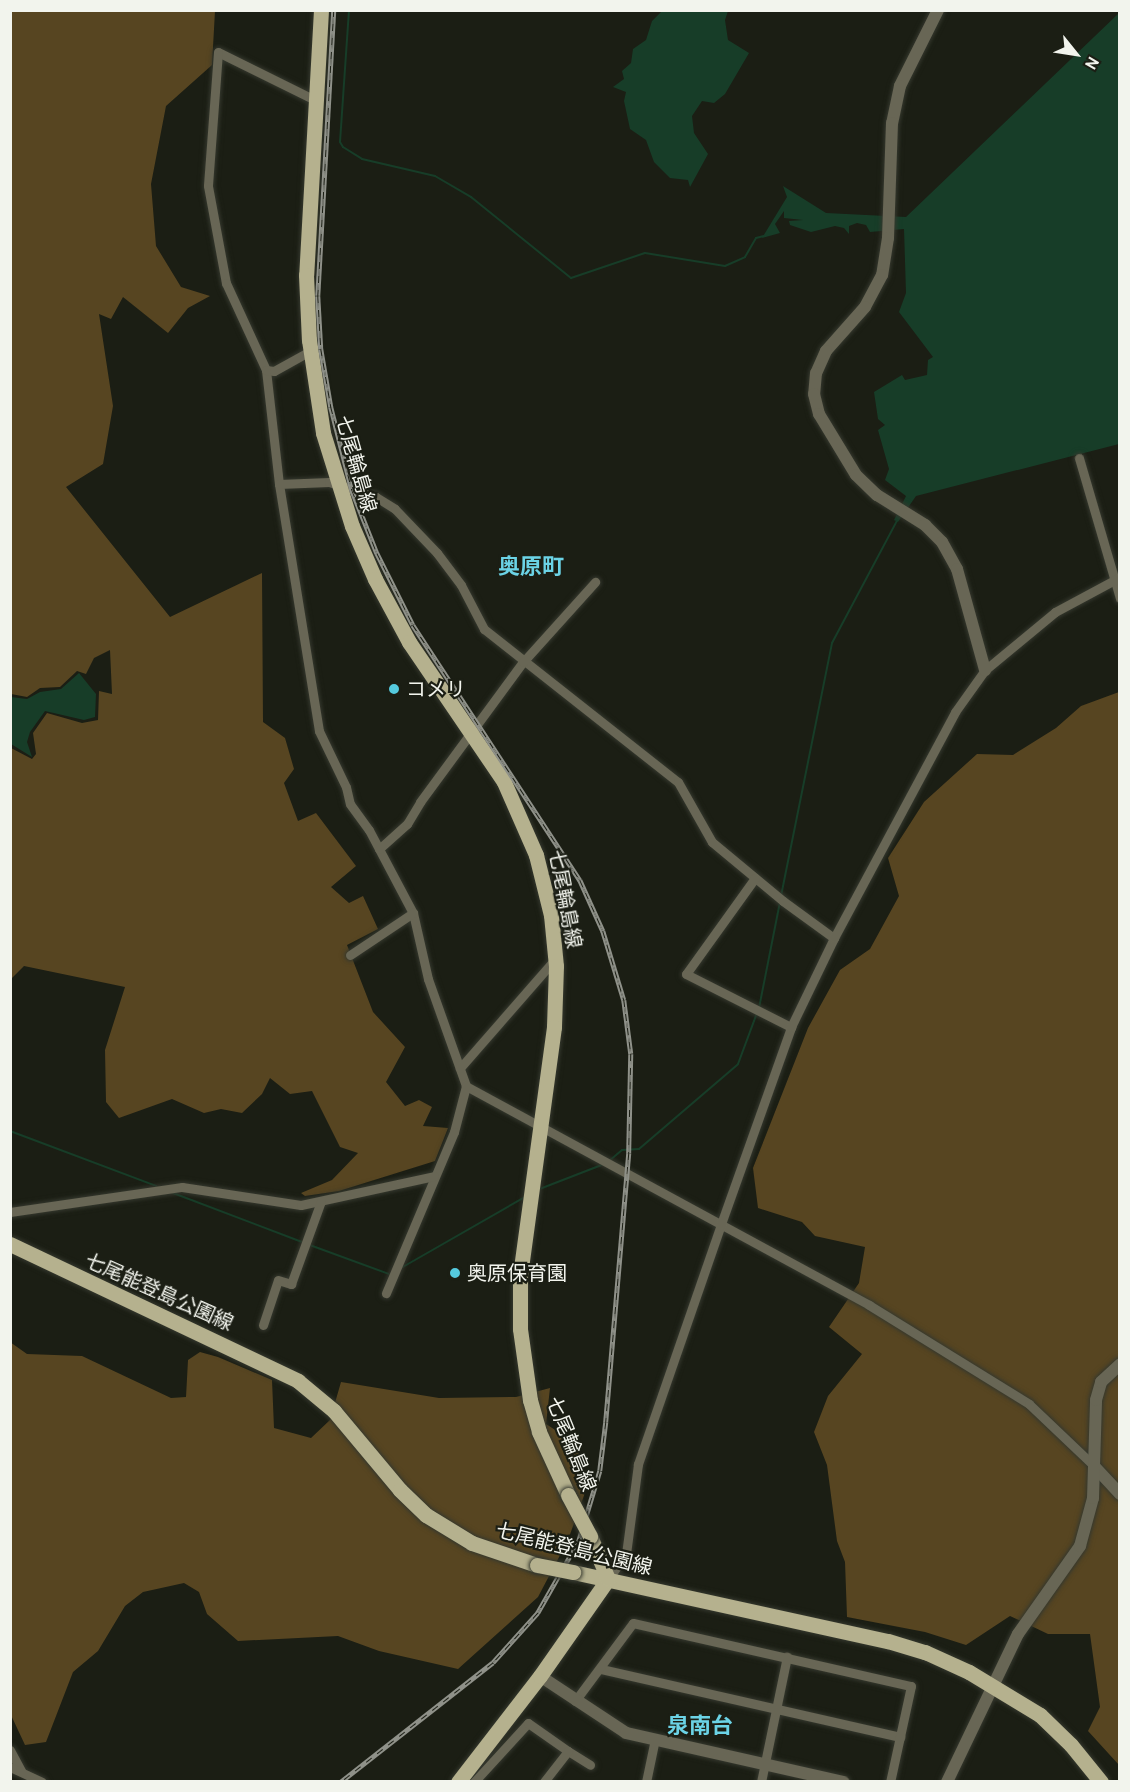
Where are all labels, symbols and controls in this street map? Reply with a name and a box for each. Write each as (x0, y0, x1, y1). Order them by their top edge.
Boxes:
north arrow (1046, 24, 1106, 84)
text: N (1081, 54, 1103, 73)
street label: 七尾輪島線 (331, 413, 381, 515)
district label: 奥原町 (498, 554, 564, 580)
place label: コメリ (406, 677, 466, 701)
marker: コメリ (387, 682, 401, 696)
street label: 七尾輪島線 (544, 848, 586, 950)
street label: 七尾能登島公園線 (81, 1248, 237, 1336)
place label: 奥原保育園 (467, 1261, 567, 1285)
marker: 奥原保育園 (448, 1266, 462, 1280)
street label: 七尾輪島線 (541, 1393, 601, 1495)
street label: 七尾能登島公園線 (493, 1518, 655, 1580)
district label: 泉南台 (667, 1713, 733, 1739)

